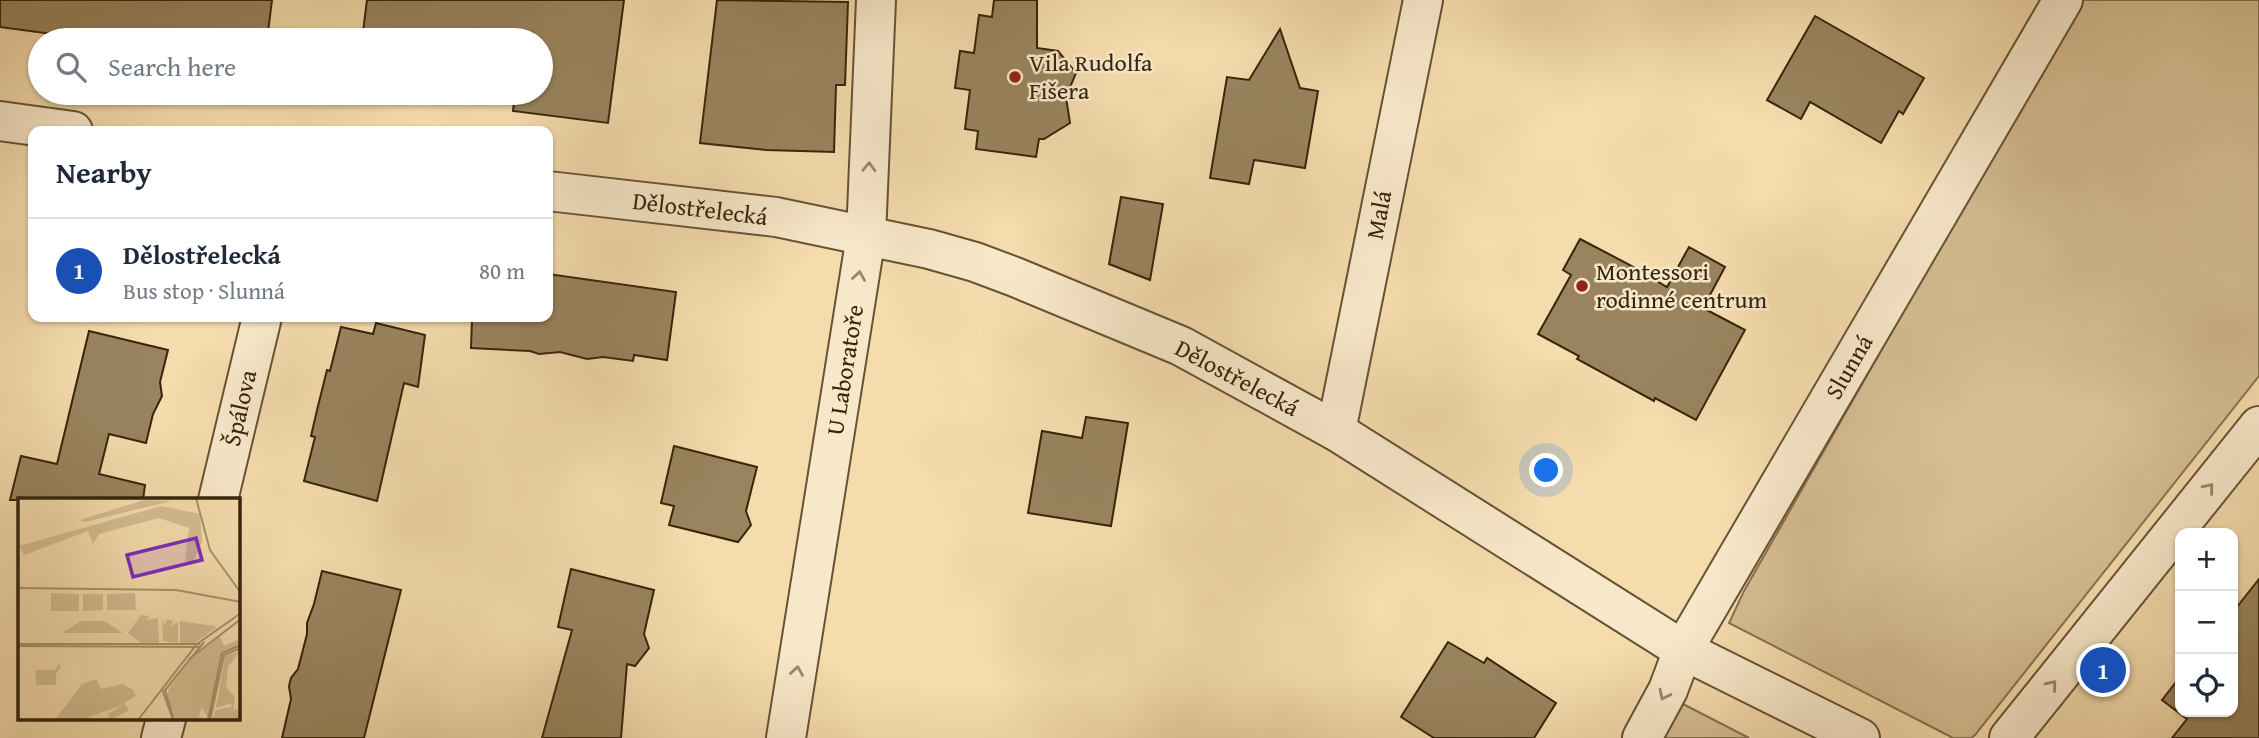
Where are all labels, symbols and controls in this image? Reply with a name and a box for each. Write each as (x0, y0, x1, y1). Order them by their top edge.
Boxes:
search box (28, 28, 553, 105)
place label: Vila Rudolfa Fišera (1029, 45, 1153, 108)
text: Search here (108, 47, 236, 86)
icon: search (52, 48, 90, 86)
marker: Vila Rudolfa Fišera (1007, 69, 1023, 85)
text: Nearby (56, 150, 152, 194)
one-way arrow (861, 162, 876, 173)
street label: Dělostřelecká (631, 183, 770, 234)
street label: Malá (1357, 187, 1400, 242)
text: Dělostřelecká (123, 235, 281, 274)
text: 1 (73, 254, 85, 287)
text: 80 m (479, 254, 525, 287)
place label: Montessori rodinné centrum (1596, 254, 1768, 317)
one-way arrow (851, 271, 866, 282)
text: Bus stop · Slunná (123, 274, 285, 307)
marker: Montessori rodinné centrum (1574, 278, 1590, 294)
street label: U Laboratoře (817, 302, 872, 438)
street label: Slunná (1816, 327, 1881, 406)
street label: Dělostřelecká (1169, 330, 1306, 425)
street label: Špálova (214, 366, 265, 450)
your location (1529, 453, 1563, 487)
one-way arrow (2201, 484, 2214, 496)
inset map (18, 498, 240, 720)
map controls (2175, 528, 2238, 717)
button: + (2175, 528, 2238, 591)
button: − (2175, 591, 2238, 654)
pin: 1 (2080, 644, 2126, 696)
button: locate (2175, 654, 2238, 717)
one-way arrow (789, 665, 804, 676)
one-way arrow (2043, 680, 2056, 692)
one-way arrow (1659, 688, 1673, 700)

